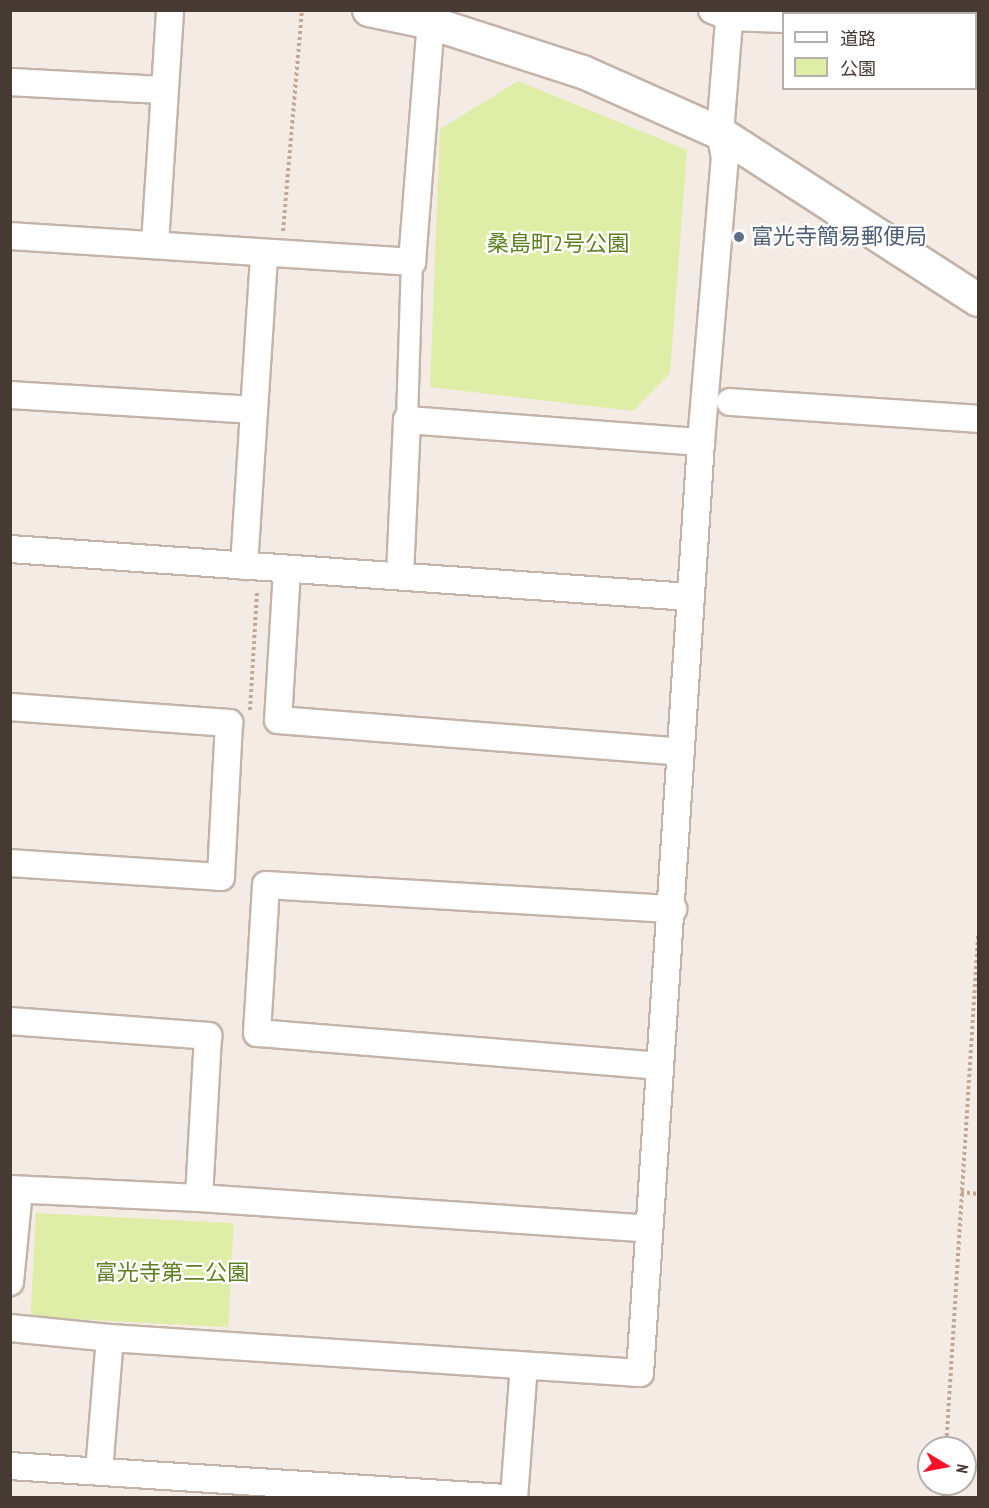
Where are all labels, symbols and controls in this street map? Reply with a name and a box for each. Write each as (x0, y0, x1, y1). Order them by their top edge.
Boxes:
legend (782, 12, 977, 90)
text: 道路 (840, 27, 876, 50)
text: 公園 (840, 57, 876, 80)
place label: 富光寺簡易郵便局 (751, 224, 927, 250)
marker: 富光寺簡易郵便局 (732, 230, 746, 244)
park label: 桑島町2号公園 (487, 231, 629, 257)
park label: 富光寺第二公園 (95, 1260, 249, 1286)
north arrow (917, 1436, 977, 1496)
text: N (952, 1463, 973, 1475)

